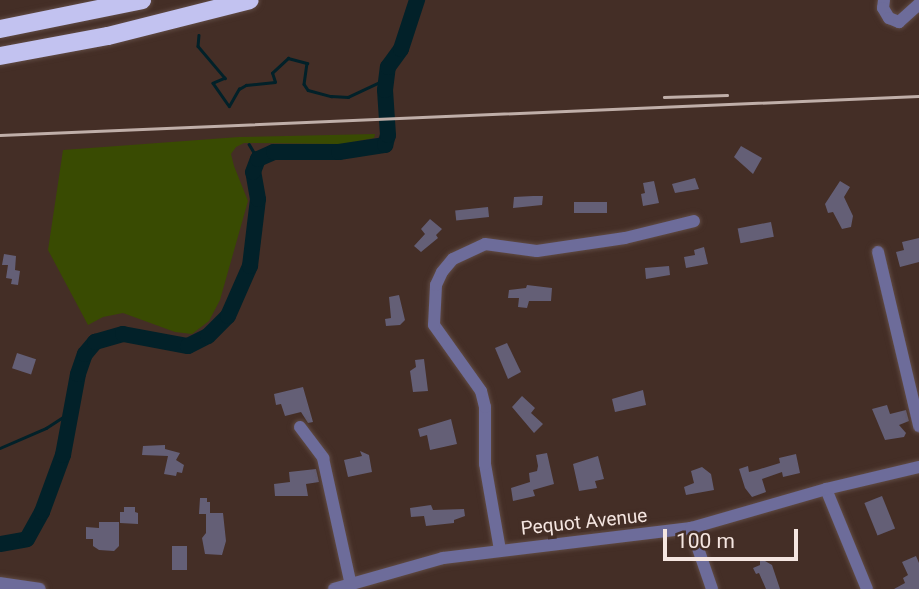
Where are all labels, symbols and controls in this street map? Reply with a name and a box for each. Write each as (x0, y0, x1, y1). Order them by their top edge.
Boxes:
street label: Pequot Avenue (520, 504, 648, 540)
scale bar (667, 516, 802, 560)
text: 100 m (676, 529, 735, 553)

